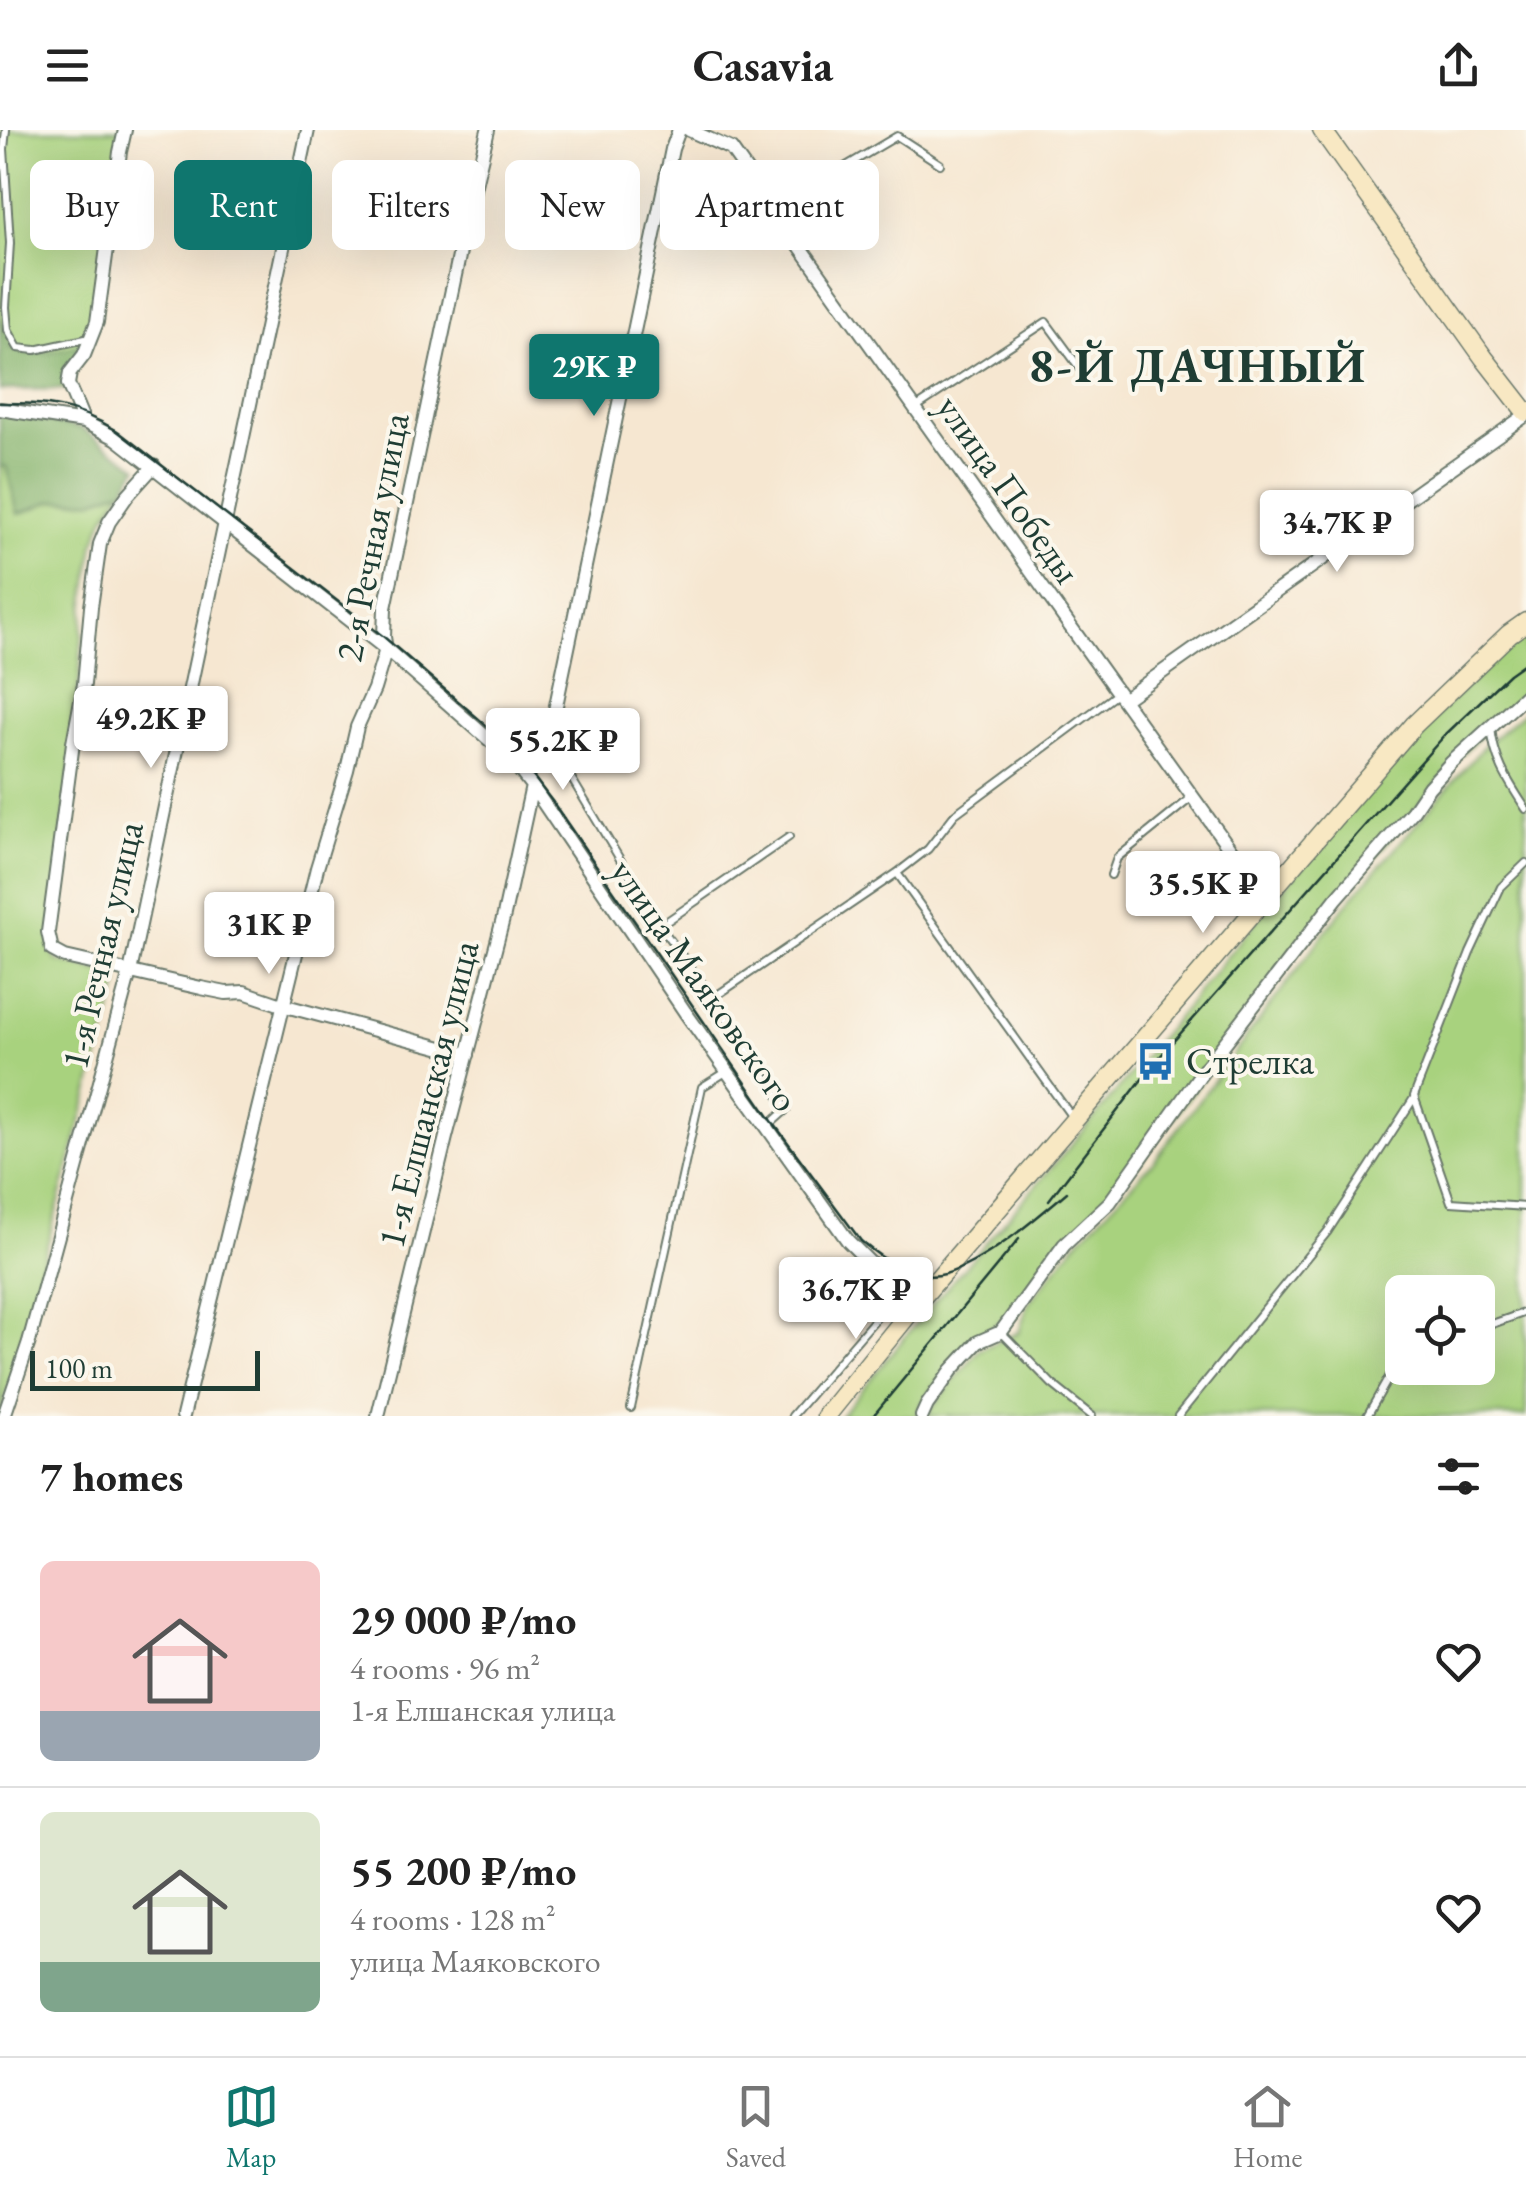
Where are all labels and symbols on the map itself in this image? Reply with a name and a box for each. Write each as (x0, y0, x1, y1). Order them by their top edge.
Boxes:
pin: 29K ₽ (524, 334, 664, 419)
district label: 8-Й ДАЧНЫЙ (1029, 334, 1367, 396)
street label: улица Победы (926, 385, 1093, 593)
street label: 2-я Речная улица (323, 408, 420, 665)
pin: 34.7K ₽ (1245, 490, 1429, 575)
pin: 49.2K ₽ (59, 686, 243, 771)
pin: 55.2K ₽ (471, 708, 655, 793)
street label: 1-я Речная улица (49, 816, 154, 1073)
street label: улица Маяковского (600, 849, 811, 1121)
pin: 35.5K ₽ (1111, 851, 1295, 936)
pin: 31K ₽ (199, 892, 339, 977)
street label: 1-я Елшанская улица (366, 934, 490, 1253)
place label: Стрелка (1186, 1036, 1315, 1085)
bus stop icon: Стрелка (1135, 1040, 1177, 1082)
pin: 36.7K ₽ (764, 1257, 948, 1342)
scale bar (30, 1346, 260, 1390)

